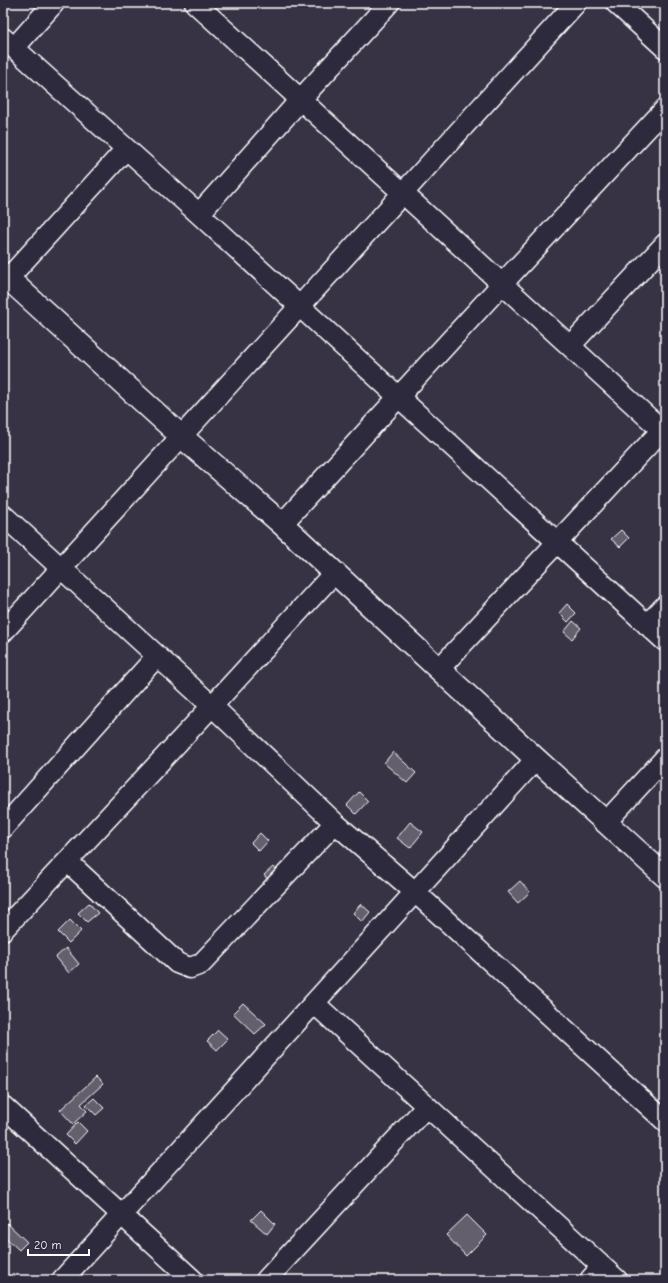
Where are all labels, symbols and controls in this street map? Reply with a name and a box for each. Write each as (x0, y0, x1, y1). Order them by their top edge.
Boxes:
scale bar (28, 1231, 89, 1257)
text: 20 m (34, 1238, 62, 1252)

